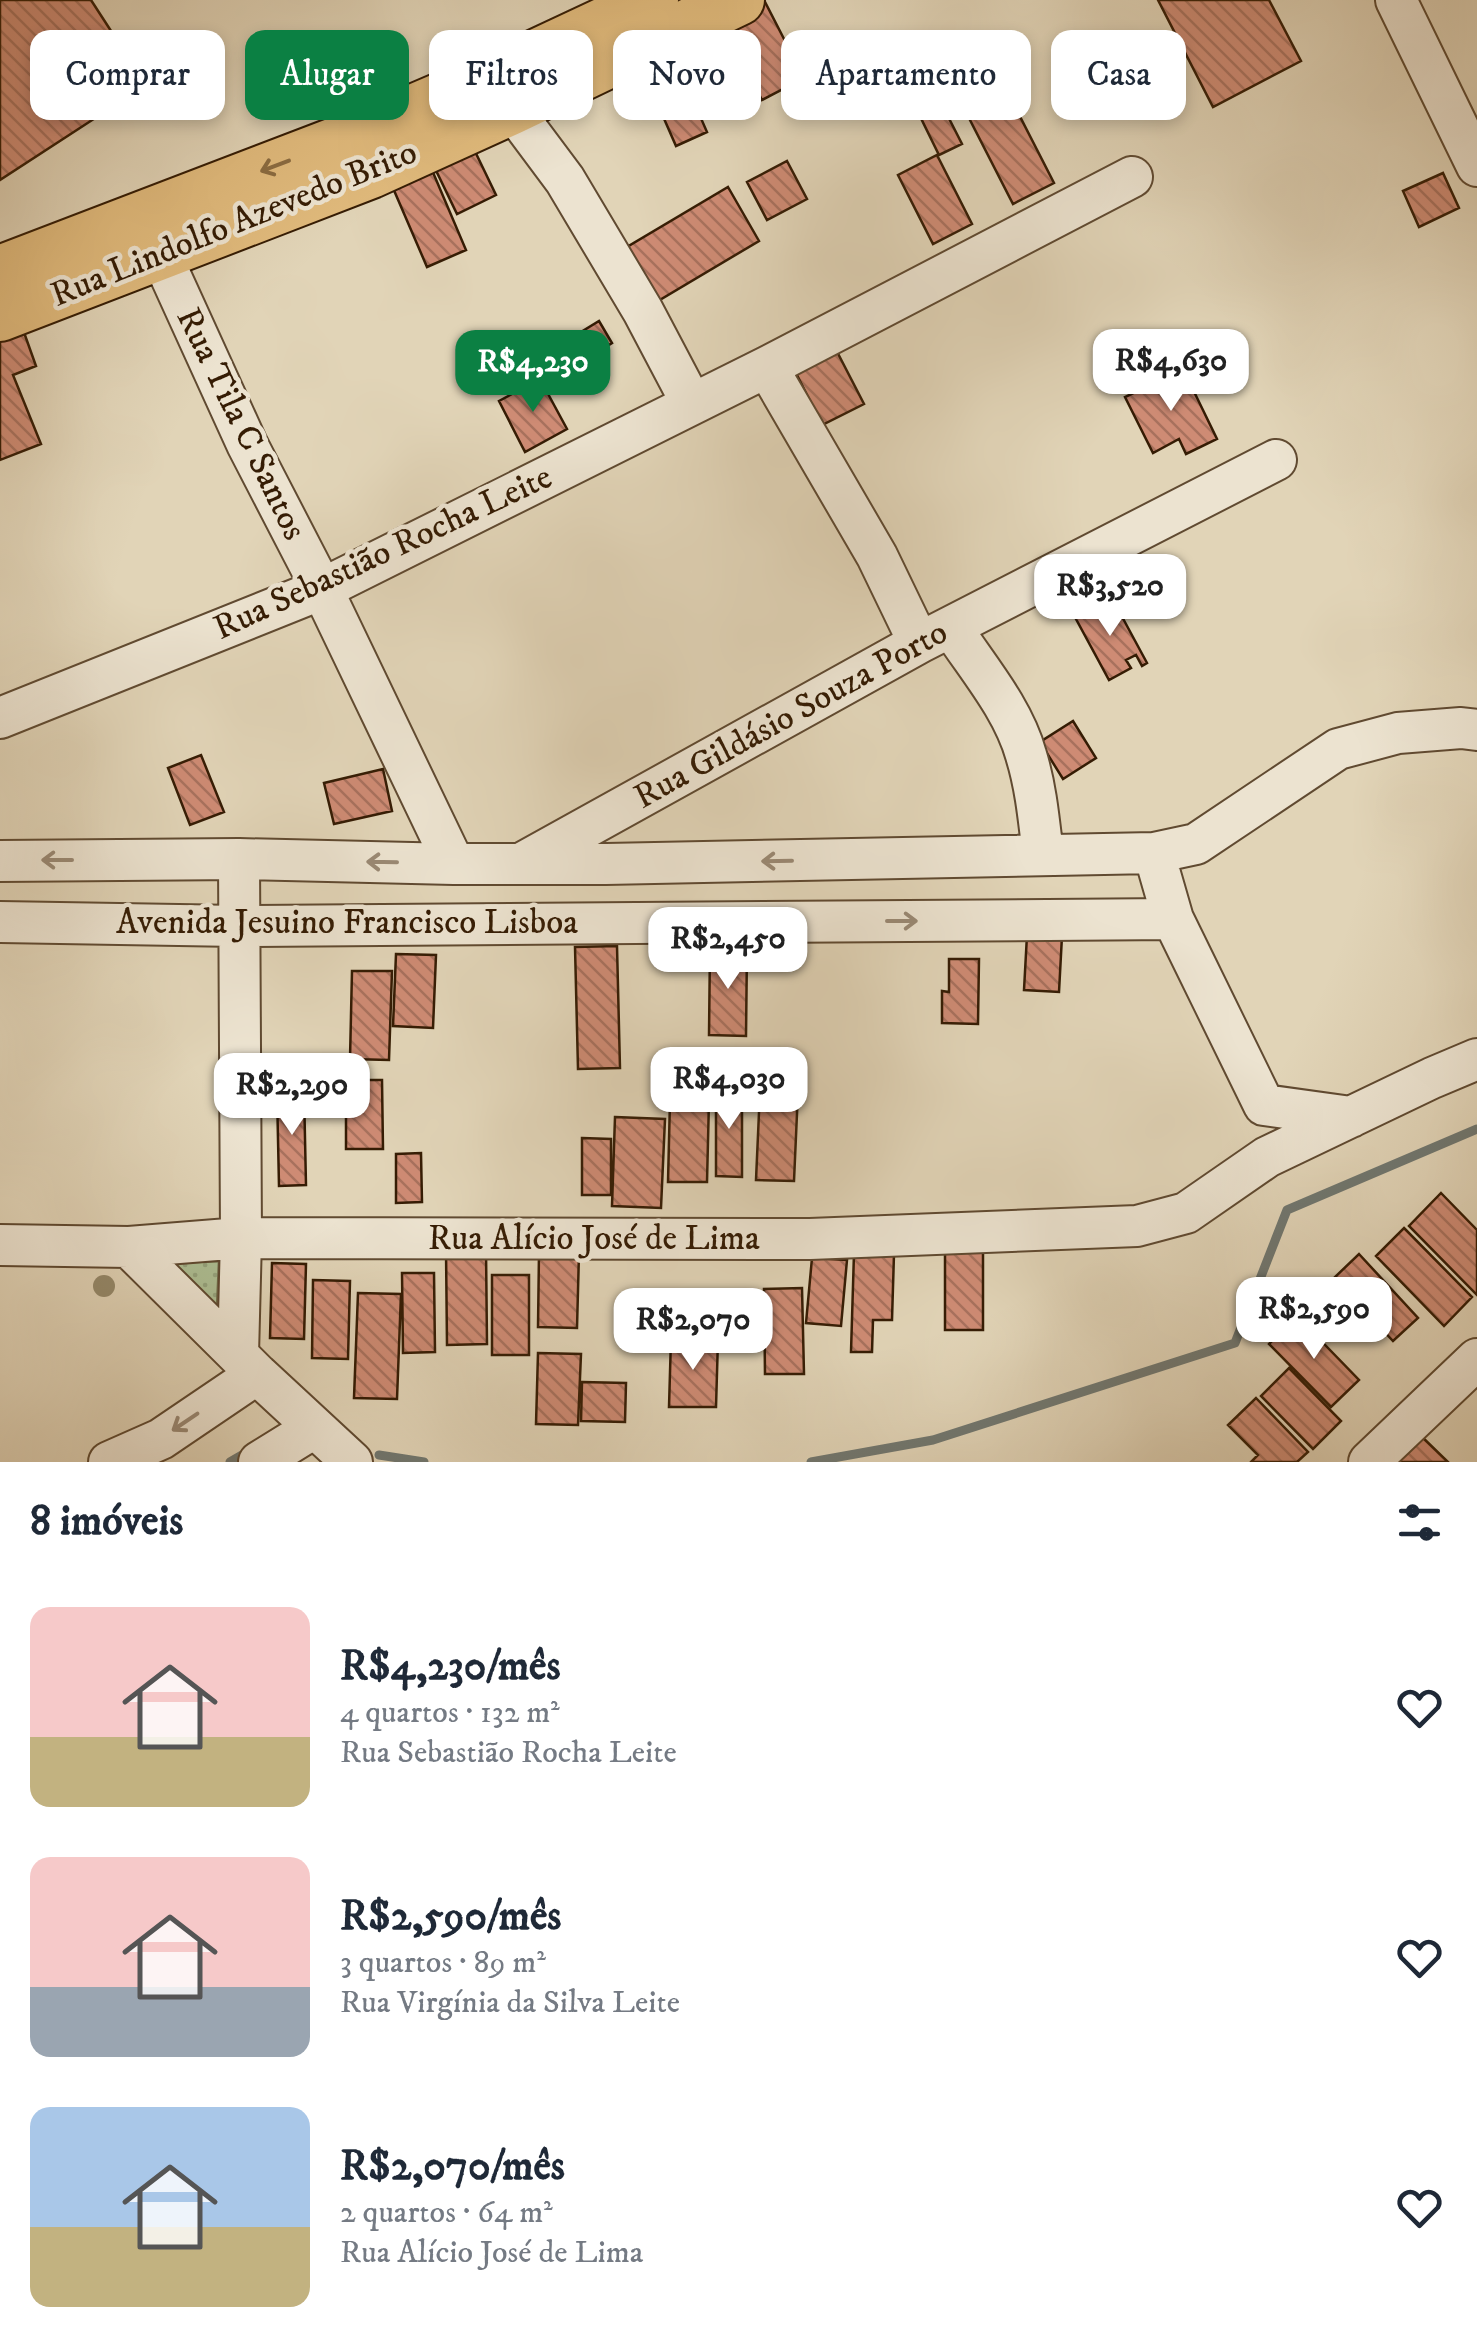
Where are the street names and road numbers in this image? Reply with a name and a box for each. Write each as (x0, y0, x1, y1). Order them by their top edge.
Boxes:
street label: Rua Lindolfo Azevedo Brito (44, 130, 424, 318)
street label: Rua Tila C Santos (166, 301, 316, 547)
street label: Rua Sebastião Rocha Leite (207, 455, 559, 651)
street label: Rua Gildásio Souza Porto (626, 610, 956, 820)
street label: Avenida Jesuino Francisco Lisboa (116, 901, 578, 945)
street label: Rua Alício José de Lima (428, 1217, 760, 1261)

